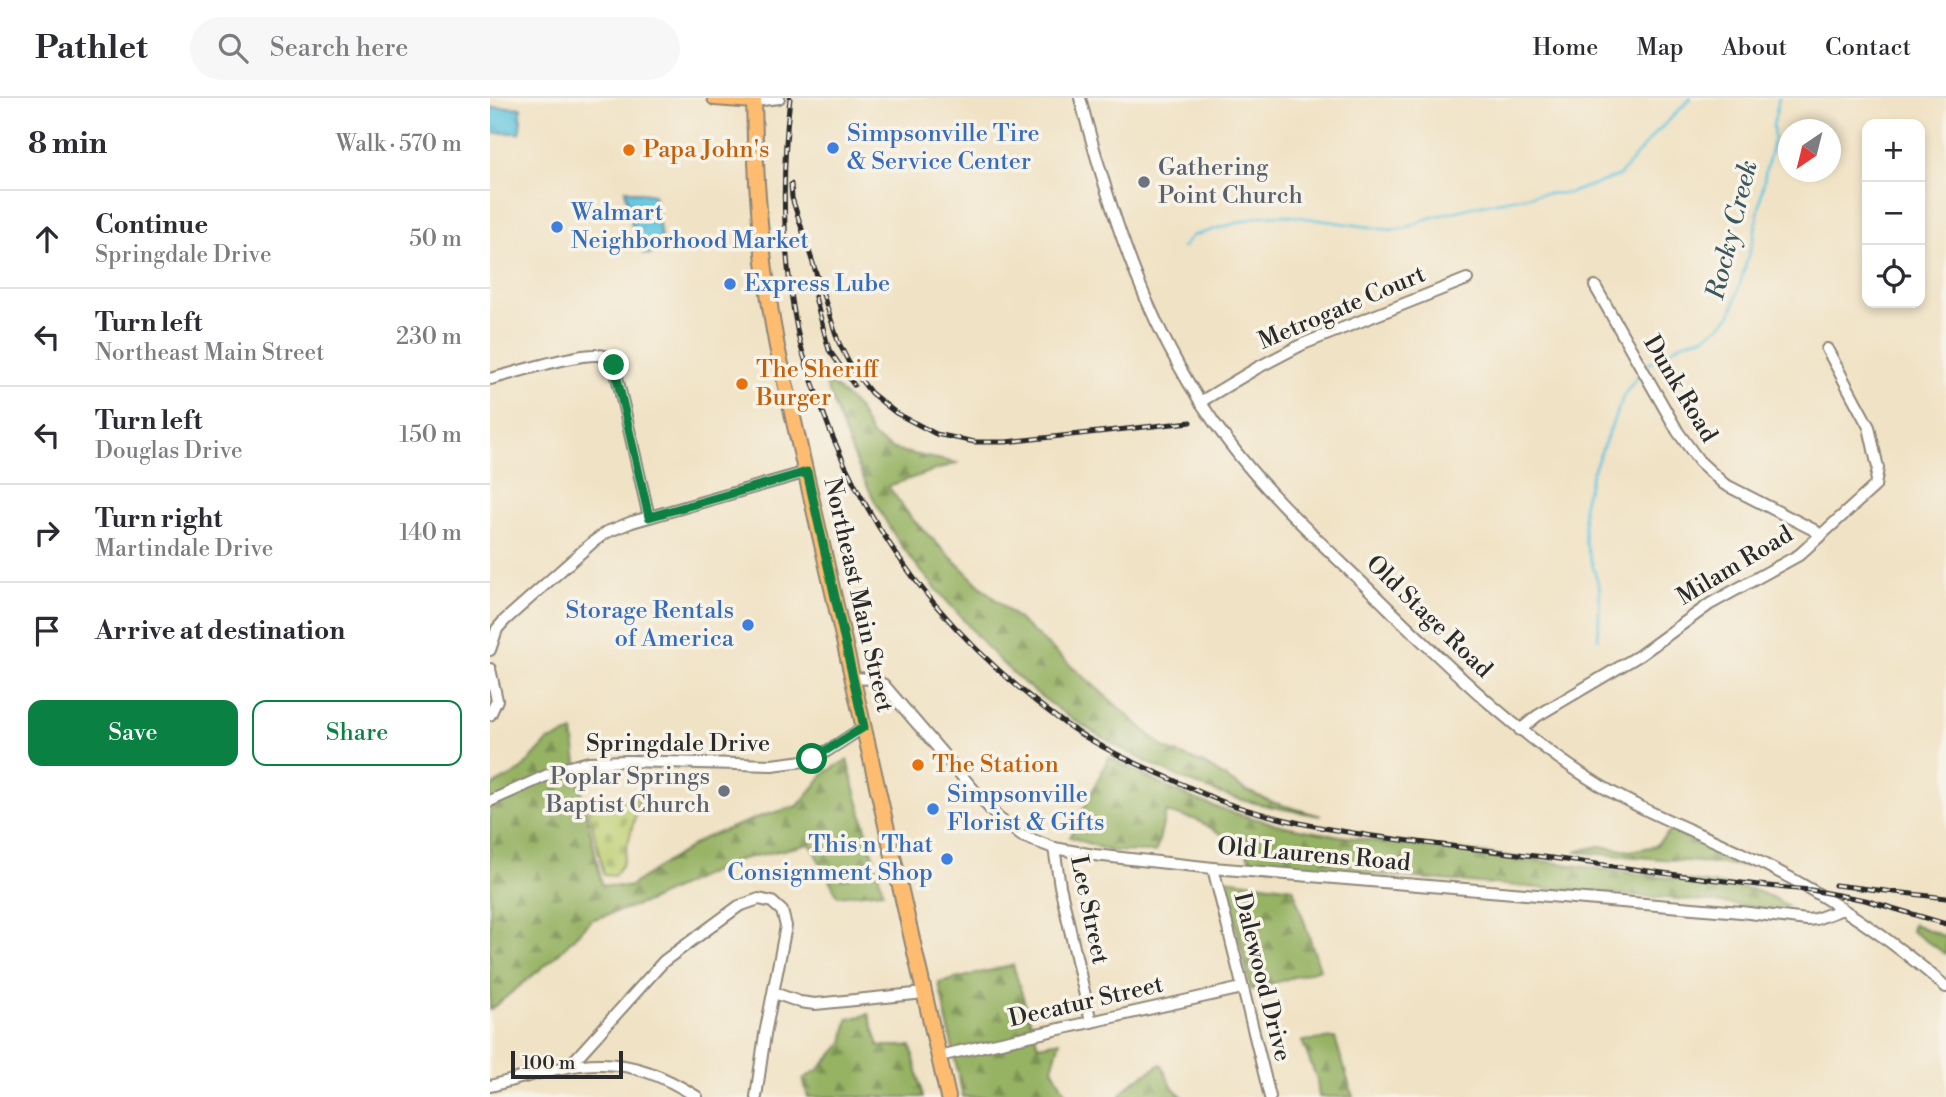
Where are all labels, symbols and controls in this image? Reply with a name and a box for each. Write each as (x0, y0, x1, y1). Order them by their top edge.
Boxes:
search box (190, 17, 680, 80)
text: Pathlet (35, 28, 148, 69)
icon: search (214, 29, 252, 67)
text: Search here (270, 32, 408, 64)
text: Home (1533, 33, 1598, 63)
text: Map (1636, 33, 1684, 63)
text: About (1722, 33, 1787, 63)
text: Contact (1825, 33, 1911, 63)
place label: Simpsonville Tire & Service Center (847, 119, 1040, 177)
north arrow (1778, 119, 1841, 182)
map controls (1862, 119, 1925, 308)
button: + (1862, 119, 1925, 182)
text: 8 min (28, 125, 107, 163)
text: Walk · 570 m (336, 130, 462, 158)
place label: Papa John's (643, 135, 770, 165)
marker: Simpsonville Tire & Service Center (825, 140, 841, 156)
marker: Papa John's (621, 142, 637, 158)
place label: Gathering Point Church (1158, 153, 1303, 211)
water label: Rocky Creek (1699, 157, 1765, 304)
marker: Gathering Point Church (1136, 174, 1152, 190)
button: − (1862, 182, 1925, 245)
place label: Walmart Neighborhood Market (570, 198, 809, 256)
text: Continue (95, 209, 208, 241)
marker: Walmart Neighborhood Market (549, 219, 565, 235)
icon: ahead (28, 220, 66, 258)
text: 50 m (409, 225, 462, 253)
text: Springdale Drive (95, 241, 272, 269)
button: locate (1862, 245, 1925, 308)
street label: Metrogate Court (1254, 259, 1430, 357)
place label: Express Lube (744, 269, 890, 299)
marker: Express Lube (722, 276, 738, 292)
text: Turn left (95, 307, 203, 339)
icon: left (28, 318, 66, 356)
text: 230 m (396, 323, 462, 351)
street label: Dunk Road (1636, 330, 1724, 448)
text: Northeast Main Street (95, 339, 324, 367)
route end (598, 349, 629, 380)
place label: The Sheriff Burger (755, 355, 880, 413)
marker: The Sheriff Burger (734, 376, 750, 392)
text: Turn left (95, 405, 203, 437)
icon: left (28, 416, 66, 454)
text: 150 m (399, 421, 462, 449)
text: Douglas Drive (95, 437, 243, 465)
street label: Northeast Main Street (816, 475, 900, 715)
text: Turn right (95, 503, 223, 535)
icon: right (28, 514, 66, 552)
text: 140 m (399, 519, 462, 547)
street label: Milam Road (1672, 519, 1799, 612)
text: Martindale Drive (95, 535, 273, 563)
street label: Old Stage Road (1360, 549, 1499, 685)
place label: Storage Rentals of America (565, 596, 735, 654)
icon: arrive (28, 612, 66, 650)
text: Arrive at destination (95, 615, 345, 647)
marker: Storage Rentals of America (740, 617, 756, 633)
button: Save (28, 700, 238, 766)
button: Share (252, 700, 462, 766)
street label: Springdale Drive (586, 729, 770, 759)
route start (796, 743, 827, 774)
place label: The Station (932, 750, 1059, 780)
marker: The Station (910, 757, 926, 773)
place label: Poplar Springs Baptist Church (545, 762, 710, 820)
place label: Simpsonville Florist & Gifts (947, 780, 1105, 838)
marker: Poplar Springs Baptist Church (716, 783, 732, 799)
marker: Simpsonville Florist & Gifts (925, 801, 941, 817)
place label: This n That Consignment Shop (727, 830, 933, 888)
street label: Old Laurens Road (1216, 832, 1412, 878)
marker: This n That Consignment Shop (939, 851, 955, 867)
street label: Lee Street (1063, 853, 1115, 968)
street label: Dalewood Drive (1227, 889, 1297, 1065)
street label: Decatur Street (1006, 970, 1167, 1034)
scale bar (511, 1048, 623, 1080)
text: 100 m (522, 1051, 575, 1075)

